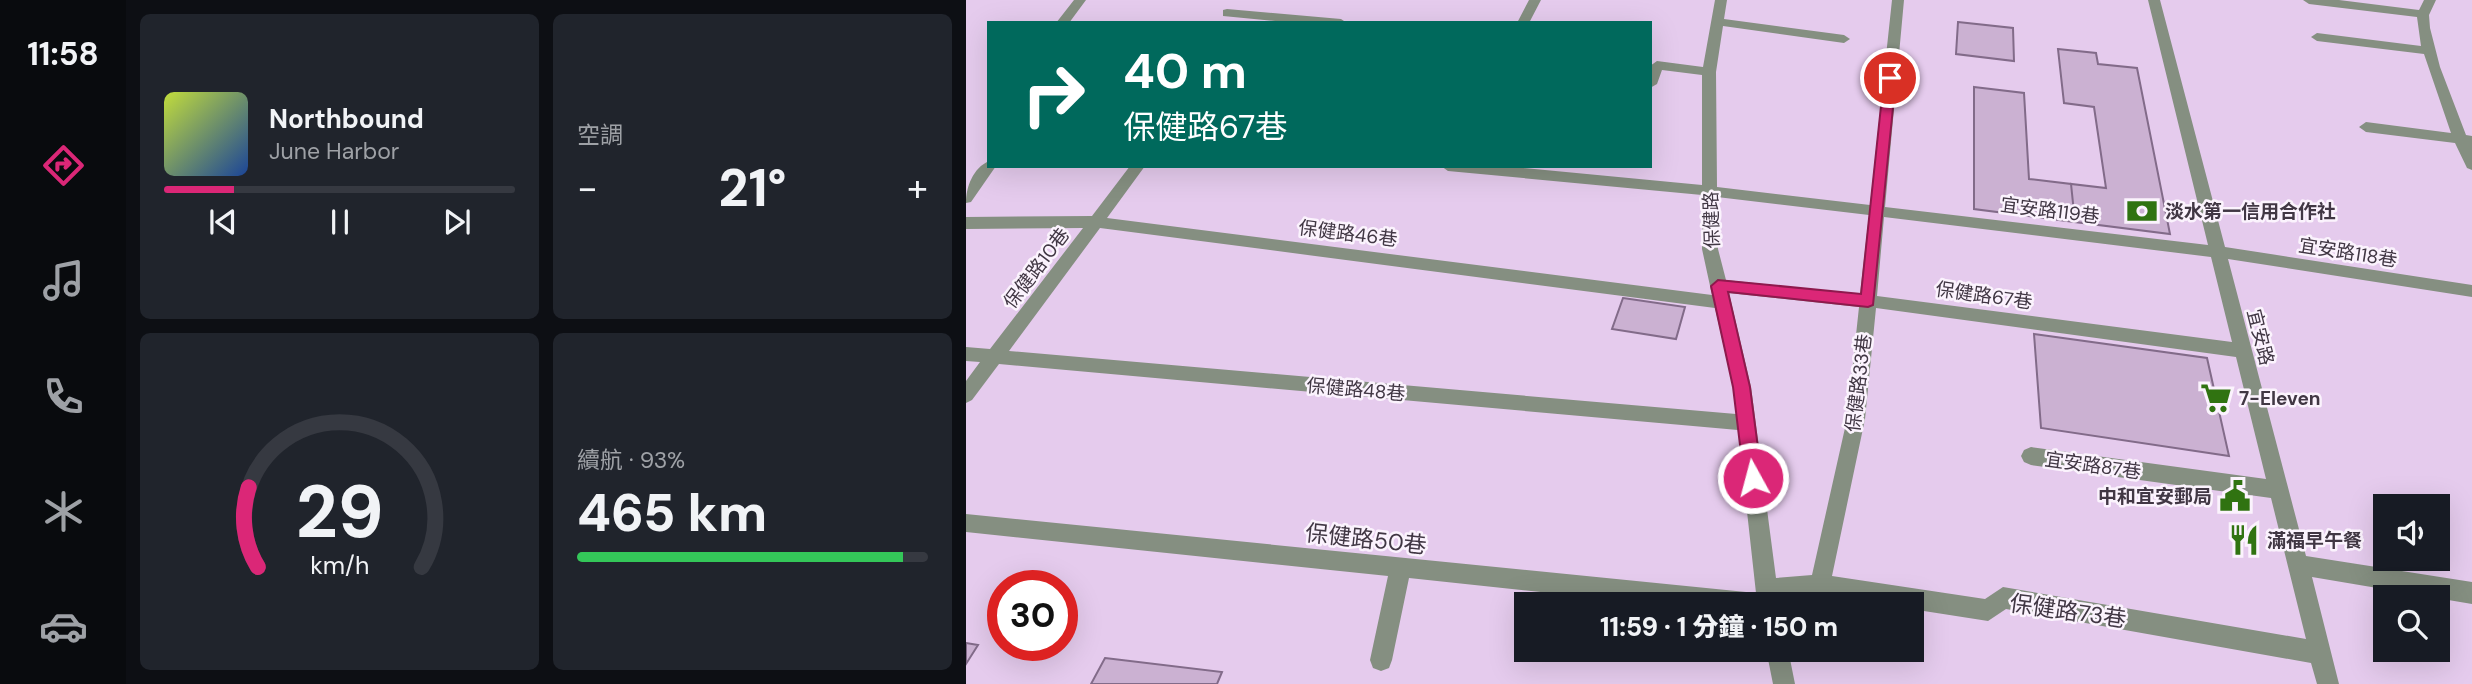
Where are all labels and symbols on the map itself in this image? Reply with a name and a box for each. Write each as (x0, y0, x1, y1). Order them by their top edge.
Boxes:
pin (1860, 48, 1920, 108)
street label: 保健路 (1698, 191, 1725, 249)
street label: 宜安路119巷 (1999, 192, 2101, 229)
bank icon: 淡水第一信用合作社 (2125, 194, 2159, 228)
place label: 淡水第一信用合作社 (2165, 199, 2336, 224)
street label: 保健路46巷 (1297, 215, 1399, 252)
street label: 保健路10巷 (998, 223, 1075, 314)
street label: 宜安路118巷 (2297, 232, 2399, 273)
street label: 保健路67巷 (1934, 276, 2034, 315)
street label: 宜安路 (2241, 306, 2280, 368)
street label: 保健路33巷 (1840, 333, 1877, 433)
street label: 保健路48巷 (1306, 373, 1406, 406)
supermarket icon: 7-Eleven (2199, 381, 2233, 415)
place label: 7-Eleven (2239, 386, 2321, 411)
position arrow (1716, 441, 1790, 515)
street label: 宜安路87巷 (2043, 446, 2143, 485)
public building icon: 中和宜安郵局 (2218, 479, 2252, 513)
place label: 中和宜安郵局 (2098, 484, 2212, 509)
street label: 保健路50巷 (1304, 518, 1428, 560)
restaurant icon: 滿福早午餐 (2227, 523, 2261, 557)
place label: 滿福早午餐 (2267, 528, 2362, 553)
speed limit sign: 30 (987, 570, 1078, 661)
street label: 保健路73巷 (2008, 588, 2128, 634)

